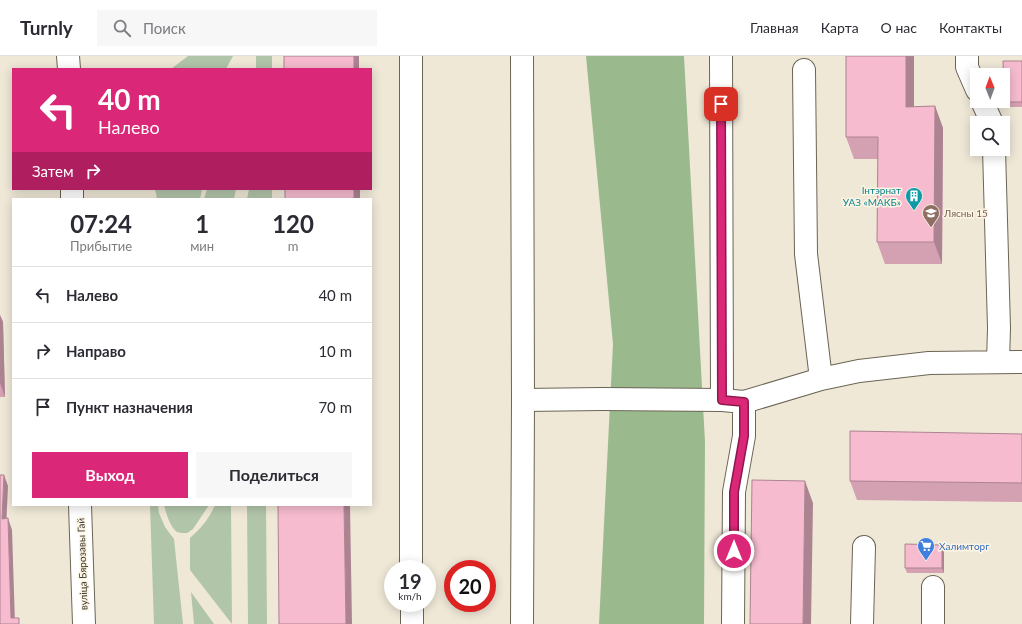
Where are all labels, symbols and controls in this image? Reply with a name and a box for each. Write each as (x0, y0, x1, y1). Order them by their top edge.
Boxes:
search box (97, 10, 377, 46)
text: Turnly (20, 16, 73, 39)
icon: search (111, 17, 133, 39)
text: Поиск (143, 19, 186, 37)
text: Главная (750, 19, 799, 36)
text: Карта (821, 19, 859, 36)
text: О нас (881, 19, 917, 36)
text: Контакты (939, 19, 1002, 36)
north arrow (970, 68, 1010, 108)
map controls (970, 68, 1010, 156)
text: 40 m (98, 82, 161, 116)
icon: left (32, 84, 84, 136)
pin (704, 87, 738, 121)
icon: arrive (710, 93, 732, 115)
text: Налево (98, 116, 160, 138)
button: search (970, 116, 1010, 156)
icon: right (82, 160, 104, 182)
text: Затем (32, 162, 74, 180)
place label: Інтэрнат УАЗ «МАКБ» (843, 184, 901, 208)
building icon: Інтэрнат УАЗ «МАКБ» (904, 186, 924, 211)
school or university icon: Лясны 15 (921, 203, 941, 228)
place label: Лясны 15 (943, 207, 988, 219)
text: 07:24 (70, 209, 132, 238)
text: 1 (195, 209, 209, 238)
text: 120 (272, 209, 314, 238)
text: Прибытие (70, 238, 132, 254)
text: мин (190, 238, 214, 254)
text: m (288, 238, 298, 254)
icon: left (32, 284, 54, 306)
text: Налево (66, 286, 118, 304)
text: 40 m (318, 286, 352, 304)
icon: right (32, 340, 54, 362)
text: Направо (66, 342, 126, 360)
text: 10 m (318, 342, 352, 360)
icon: arrive (32, 396, 54, 418)
text: Пункт назначения (66, 398, 193, 416)
text: 70 m (318, 398, 352, 416)
button: Выход (32, 452, 188, 498)
button: Поделиться (196, 452, 352, 498)
street label: вуліца Бярозавы Гай (74, 517, 90, 610)
position arrow (713, 530, 755, 572)
supermarket icon: Халимторг (916, 536, 936, 561)
place label: Халимторг (939, 540, 989, 552)
speed limit sign: 20 (444, 560, 496, 612)
text: 19 (398, 569, 422, 593)
text: km/h (398, 590, 422, 602)

